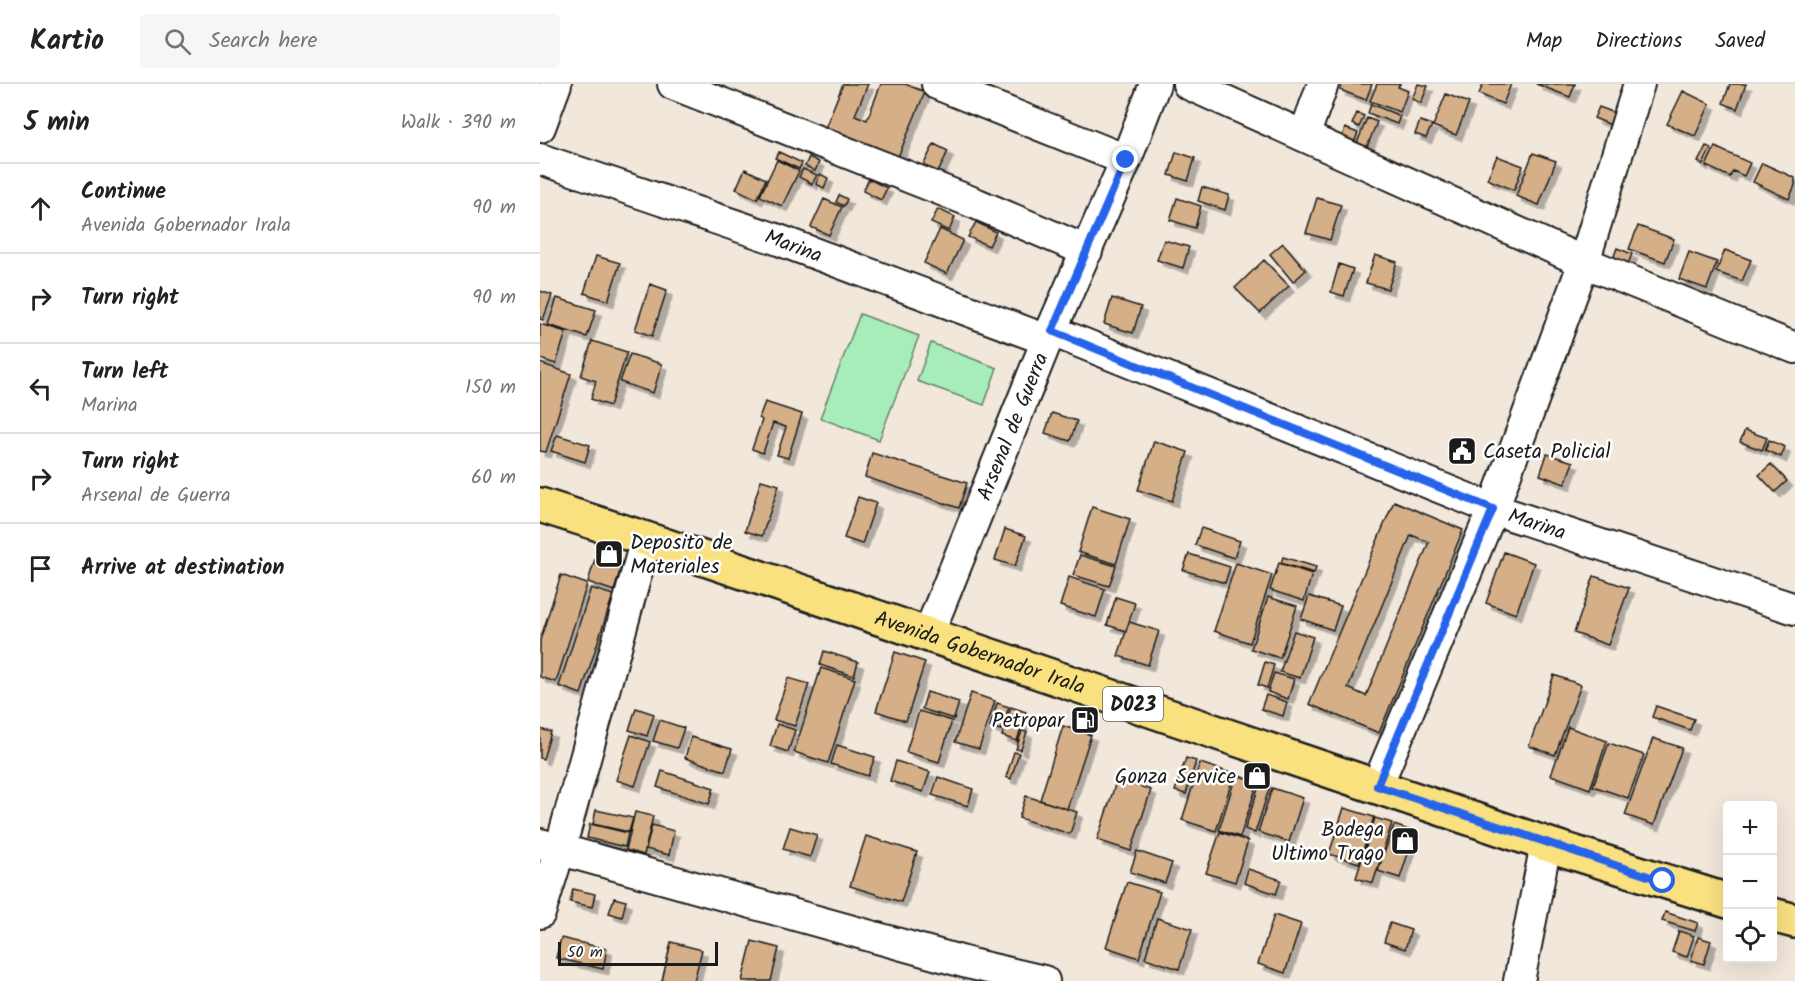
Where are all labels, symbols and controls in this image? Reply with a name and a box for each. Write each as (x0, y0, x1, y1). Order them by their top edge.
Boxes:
search box (140, 14, 560, 68)
text: Kartio (30, 19, 104, 64)
text: Search here (209, 24, 317, 59)
icon: search (161, 25, 194, 58)
text: Map (1526, 25, 1562, 58)
text: Directions (1595, 25, 1682, 58)
text: Saved (1715, 25, 1765, 58)
text: 5 min (24, 102, 90, 144)
text: Walk · 390 m (401, 107, 516, 139)
route end (1112, 146, 1138, 172)
text: Continue (81, 175, 166, 210)
icon: ahead (24, 192, 57, 225)
text: 90 m (472, 192, 516, 224)
text: Avenida Gobernador Irala (81, 210, 291, 242)
street label: Marina (760, 221, 827, 273)
text: Turn right (81, 281, 179, 316)
icon: right (24, 282, 57, 315)
text: 90 m (472, 282, 516, 314)
street label: Arsenal de Guerra (969, 348, 1058, 506)
text: Turn left (81, 355, 168, 390)
icon: left (24, 372, 57, 405)
text: 150 m (465, 372, 516, 404)
text: Marina (81, 390, 138, 422)
public building icon: Caseta Policial (1446, 435, 1478, 467)
place label: Caseta Policial (1483, 436, 1611, 469)
text: Turn right (81, 445, 179, 480)
icon: right (24, 462, 57, 495)
text: 60 m (471, 462, 516, 494)
text: Arsenal de Guerra (81, 480, 231, 512)
street label: Marina (1503, 500, 1570, 550)
place label: Deposito de Materiales (630, 527, 733, 584)
shop icon: Deposito de Materiales (593, 538, 625, 570)
text: Arrive at destination (81, 551, 284, 586)
icon: arrive (24, 552, 57, 585)
street label: Avenida Gobernador Irala (870, 603, 1089, 705)
road number: D023 (1103, 687, 1163, 721)
fuel station icon: Petropar (1069, 704, 1101, 736)
place label: Petropar (992, 705, 1065, 738)
shop icon: Gonza Service (1241, 760, 1273, 792)
place label: Gonza Service (1115, 761, 1237, 794)
map controls (1723, 801, 1777, 963)
button: + (1723, 801, 1777, 855)
place label: Bodega Ultimo Trago (1271, 814, 1384, 871)
shop icon: Bodega Ultimo Trago (1389, 825, 1421, 857)
button: − (1723, 855, 1777, 909)
route start (1649, 867, 1675, 893)
button: locate (1723, 909, 1777, 963)
scale bar (558, 939, 718, 966)
text: 50 m (567, 940, 603, 965)

